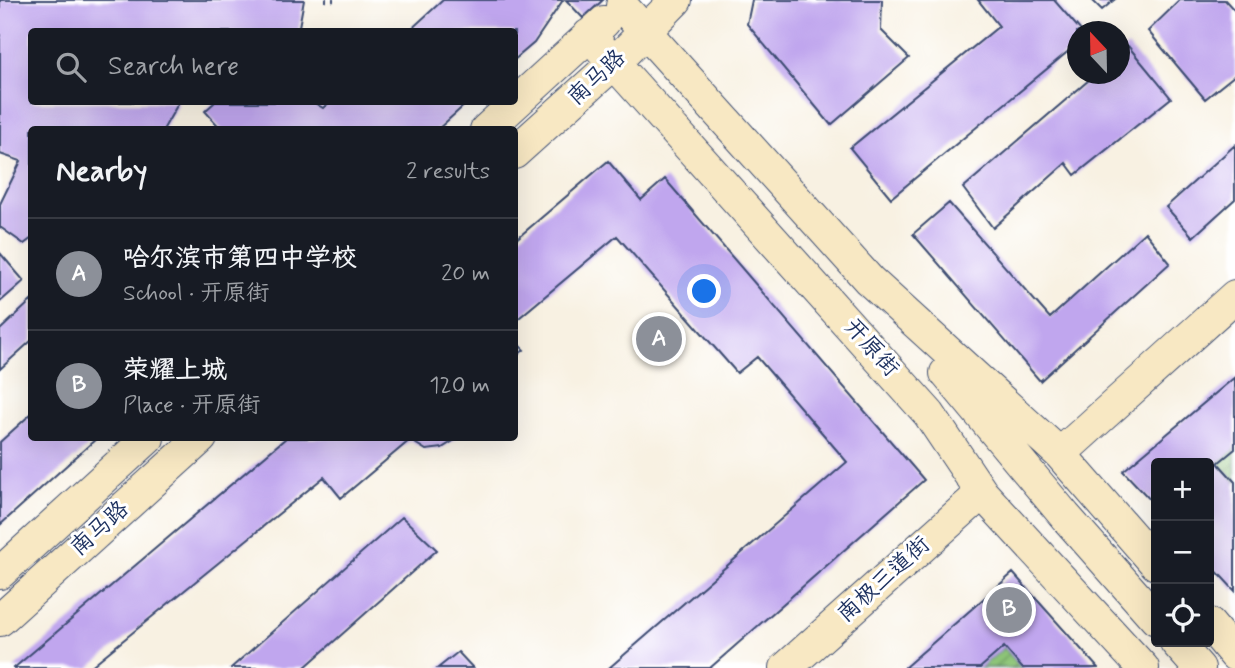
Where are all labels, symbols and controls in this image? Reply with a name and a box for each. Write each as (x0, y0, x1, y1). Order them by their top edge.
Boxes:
north arrow (1067, 21, 1130, 84)
search box (28, 28, 518, 105)
street label: 南马路 (562, 44, 632, 112)
icon: search (52, 48, 90, 86)
text: Search here (108, 50, 239, 84)
text: Nearby (56, 152, 147, 191)
text: 2 results (406, 157, 490, 187)
text: 哈尔滨市第四中学校 (123, 242, 357, 276)
text: A (71, 259, 87, 289)
text: 20 m (441, 259, 490, 289)
your location (687, 274, 721, 308)
text: School · 开原街 (123, 279, 269, 309)
street label: 开原街 (837, 312, 905, 384)
pin: A (636, 313, 682, 365)
text: 荣耀上城 (123, 354, 227, 388)
text: B (72, 371, 86, 401)
text: 120 m (429, 371, 490, 401)
text: Place · 开原街 (123, 391, 260, 421)
map controls (1151, 458, 1214, 647)
button: + (1151, 458, 1214, 521)
street label: 南马路 (64, 495, 136, 563)
button: − (1151, 521, 1214, 584)
street label: 南极三道街 (831, 530, 937, 630)
pin: B (986, 584, 1032, 636)
button: locate (1151, 584, 1214, 647)

